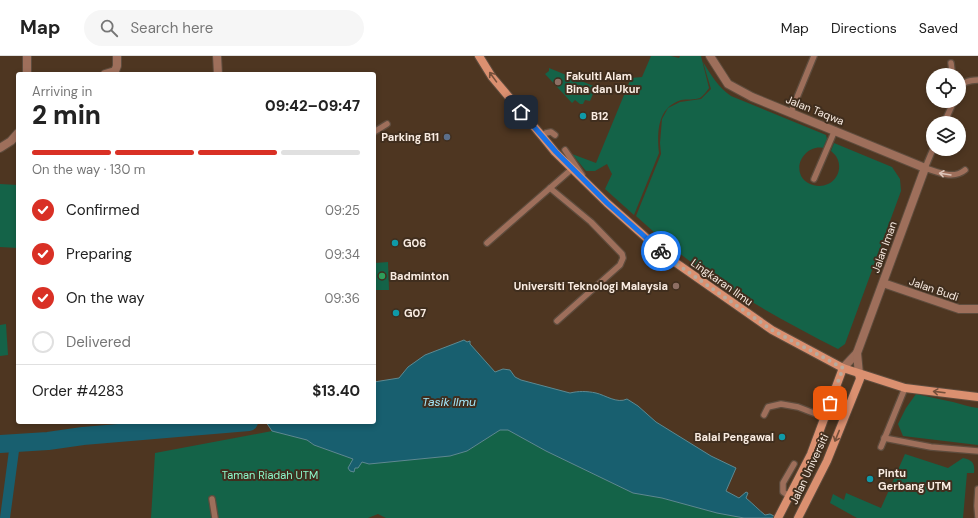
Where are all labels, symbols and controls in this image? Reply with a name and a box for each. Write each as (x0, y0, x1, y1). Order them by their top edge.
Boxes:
search box (84, 10, 364, 46)
text: Map (20, 15, 60, 40)
icon: search (98, 17, 120, 39)
text: Search here (130, 18, 213, 38)
text: Map (781, 19, 809, 37)
text: Directions (831, 19, 897, 37)
text: Saved (919, 19, 958, 37)
map controls (926, 68, 966, 156)
button: locate (926, 68, 966, 108)
place label: Fakulti Alam Bina dan Ukur (566, 69, 641, 96)
one-way arrow (489, 72, 497, 83)
marker: Fakulti Alam Bina dan Ukur (553, 77, 563, 87)
text: Arriving in (32, 83, 92, 100)
street label: Jalan Taqwa (784, 92, 846, 128)
pin (504, 95, 538, 129)
text: 09:42–09:47 (265, 96, 360, 116)
text: 2 min (32, 98, 101, 132)
icon: home (510, 101, 532, 123)
place label: B12 (591, 109, 608, 123)
marker: B12 (578, 111, 588, 121)
button: layers (926, 116, 966, 156)
place label: Parking B11 (381, 130, 439, 144)
marker: Parking B11 (442, 132, 452, 142)
text: On the way · 130 m (32, 161, 145, 178)
one-way arrow (939, 170, 952, 178)
icon: check (32, 199, 54, 221)
text: Confirmed (66, 200, 140, 220)
text: 09:25 (325, 202, 360, 219)
street label: Jalan Iman (868, 219, 900, 275)
courier (641, 231, 681, 271)
place label: G06 (403, 236, 426, 250)
marker: G06 (390, 238, 400, 248)
icon: bike (650, 240, 672, 262)
icon: check (32, 243, 54, 265)
text: Preparing (66, 244, 132, 264)
text: 09:34 (325, 246, 360, 263)
street label: Lingkaran Ilmu (688, 255, 756, 309)
place label: Badminton (390, 269, 449, 283)
marker: Badminton (377, 271, 387, 281)
street label: Jalan Budi (907, 274, 961, 304)
place label: Universiti Teknologi Malaysia (514, 279, 668, 293)
marker: Universiti Teknologi Malaysia (671, 281, 681, 291)
icon: check (32, 287, 54, 309)
text: On the way (66, 288, 145, 308)
text: 09:36 (324, 290, 360, 307)
place label: G07 (404, 306, 426, 320)
marker: G07 (391, 308, 401, 318)
text: Delivered (66, 332, 131, 352)
text: Order #4283 (32, 381, 124, 401)
text: $13.40 (312, 381, 360, 401)
pin (813, 386, 847, 420)
one-way arrow (933, 389, 946, 396)
icon: bag (819, 392, 841, 414)
water label: Tasik Ilmu (422, 394, 476, 410)
place label: Balai Pengawal (695, 430, 774, 444)
one-way arrow (832, 430, 840, 442)
street label: Jalan Universiti (787, 431, 831, 507)
marker: Balai Pengawal (777, 432, 787, 442)
place label: Pintu Gerbang UTM (878, 466, 951, 493)
park label: Taman Riadah UTM (222, 468, 318, 482)
marker: Pintu Gerbang UTM (865, 474, 875, 484)

